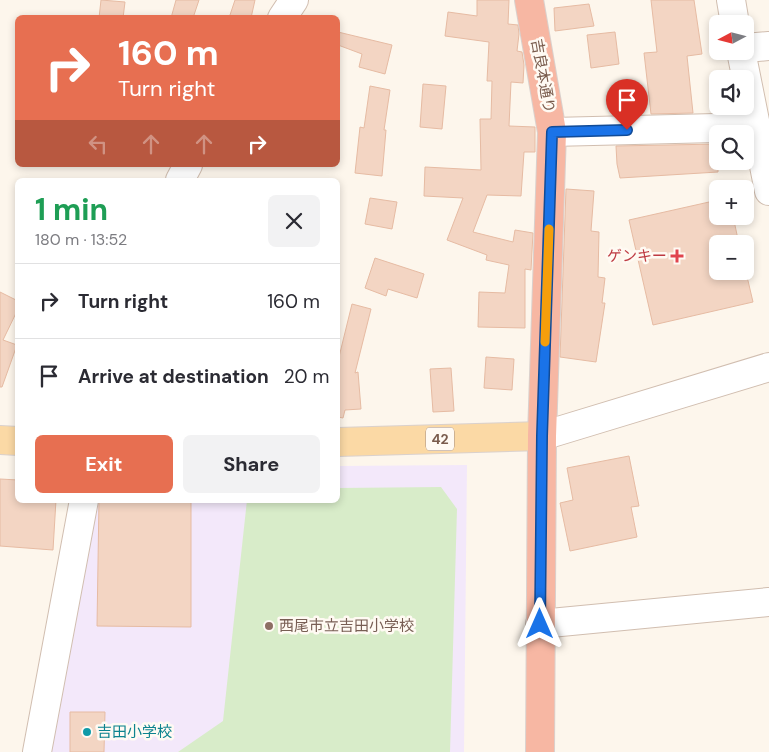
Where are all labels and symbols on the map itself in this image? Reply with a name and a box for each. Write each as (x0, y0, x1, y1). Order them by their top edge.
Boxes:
north arrow (709, 15, 754, 60)
street label: 吉良本通り (527, 37, 559, 115)
pin (606, 79, 648, 130)
place label: ゲンキー (607, 246, 667, 266)
marker: ゲンキー (671, 250, 683, 262)
road number: 42 (426, 428, 454, 450)
position arrow (513, 597, 565, 649)
place label: 西尾市立吉田小学校 (279, 616, 414, 636)
marker: 西尾市立吉田小学校 (263, 620, 275, 632)
place label: 吉田小学校 (97, 722, 172, 742)
marker: 吉田小学校 (81, 726, 93, 738)

